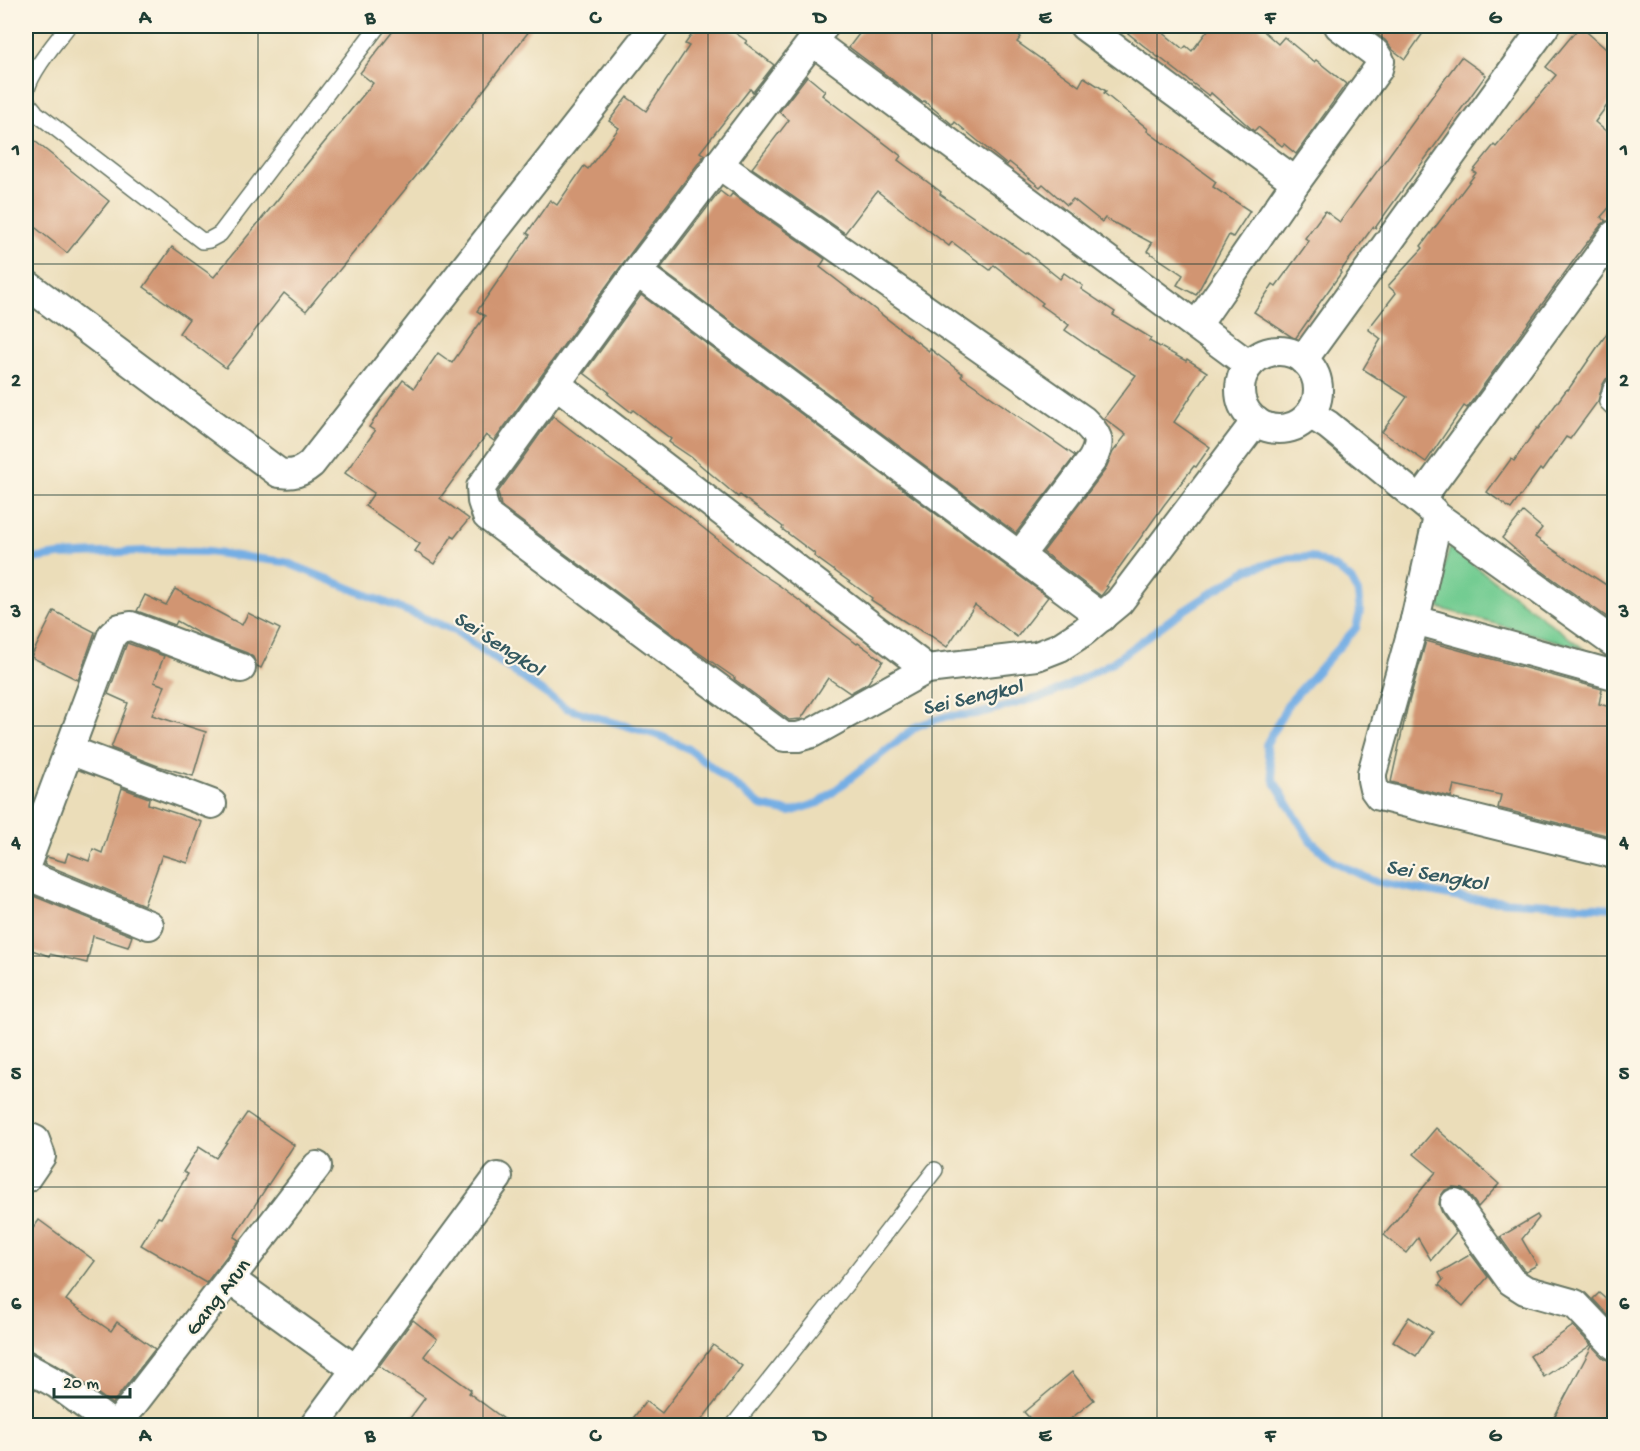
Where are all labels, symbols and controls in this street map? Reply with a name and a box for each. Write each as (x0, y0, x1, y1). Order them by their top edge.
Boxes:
text: A (138, 8, 153, 31)
text: B (364, 8, 376, 31)
text: C (589, 8, 603, 31)
text: D (811, 8, 827, 31)
text: E (1039, 8, 1053, 31)
text: F (1264, 8, 1277, 31)
text: G (1489, 8, 1503, 31)
text: 1 (11, 140, 20, 163)
text: 1 (1619, 140, 1628, 163)
text: 2 (11, 371, 21, 394)
text: 2 (1619, 371, 1629, 394)
text: 3 (10, 602, 21, 625)
text: 3 (1618, 602, 1629, 625)
water label: Sei Sengkol (448, 607, 549, 685)
water label: Sei Sengkol (920, 674, 1027, 723)
text: 4 (10, 833, 21, 856)
text: 4 (1618, 833, 1629, 856)
water label: Sei Sengkol (1384, 855, 1490, 899)
text: 5 (11, 1064, 22, 1087)
text: 5 (1619, 1064, 1630, 1087)
street label: Gang Arun (182, 1254, 258, 1342)
text: 6 (11, 1294, 22, 1317)
text: 6 (1619, 1294, 1630, 1317)
scale bar (54, 1361, 130, 1399)
text: 20 m (63, 1374, 99, 1395)
text: A (138, 1426, 153, 1449)
text: B (364, 1426, 376, 1449)
text: C (589, 1426, 603, 1449)
text: D (811, 1426, 827, 1449)
text: E (1039, 1426, 1053, 1449)
text: F (1264, 1426, 1277, 1449)
text: G (1489, 1426, 1503, 1449)

